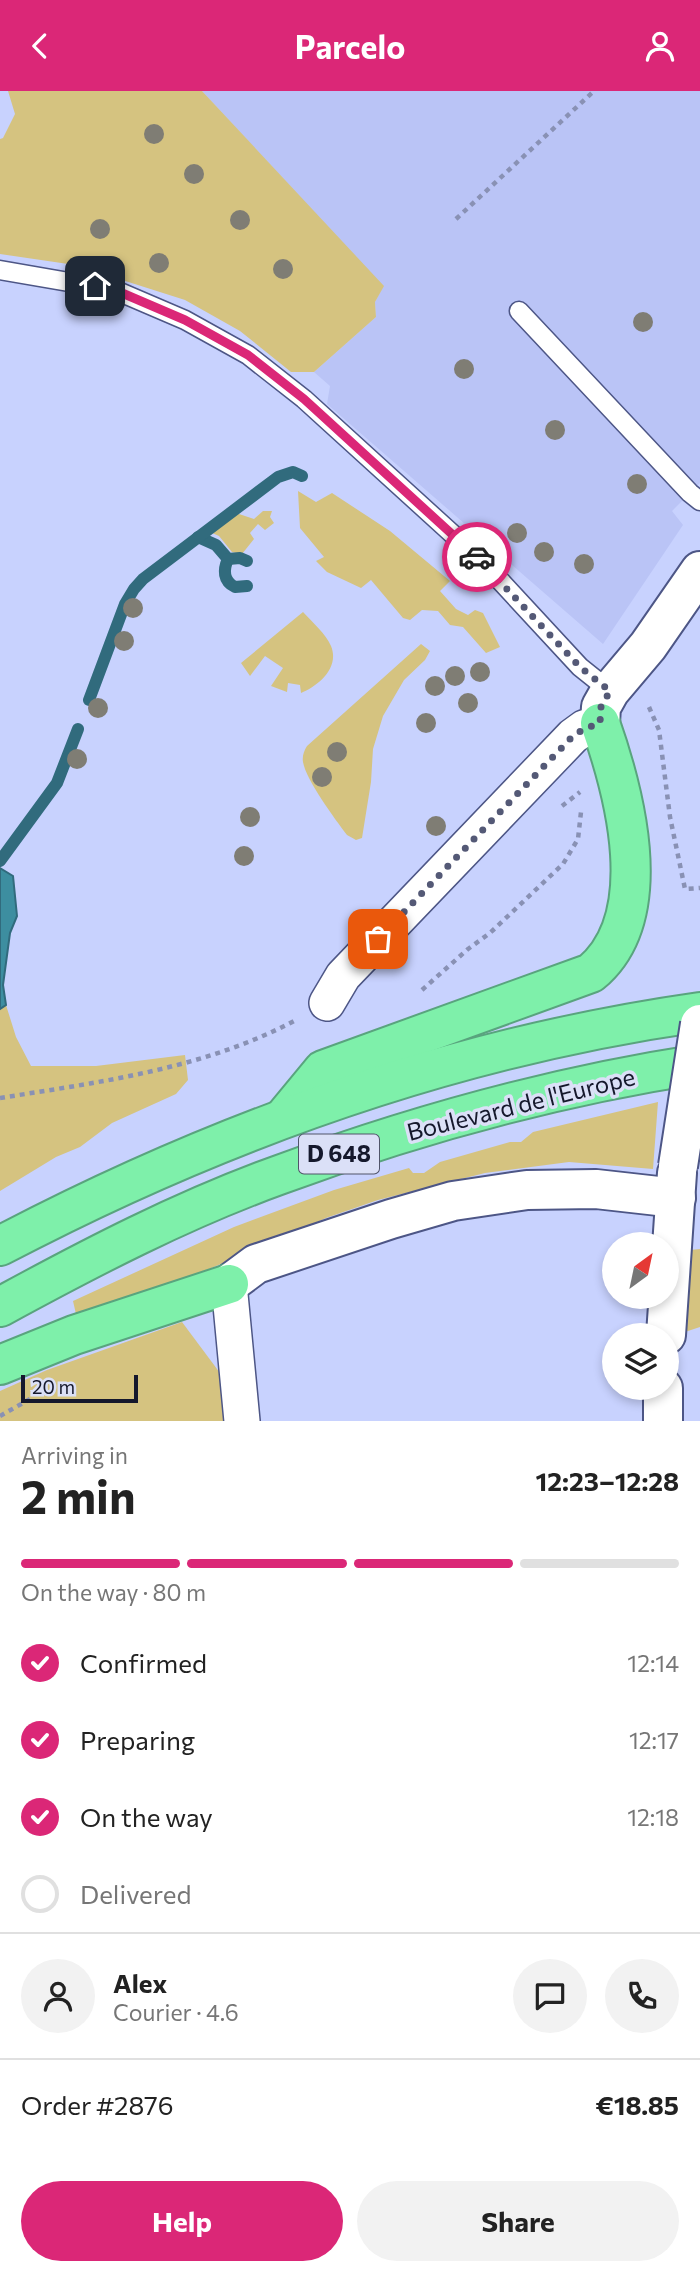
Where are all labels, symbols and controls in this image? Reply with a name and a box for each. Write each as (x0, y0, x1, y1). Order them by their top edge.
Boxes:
text: Parcelo (295, 26, 405, 66)
icon: back (21, 27, 59, 65)
icon: person (641, 27, 679, 65)
pin (65, 256, 125, 316)
icon: home (76, 267, 114, 305)
courier (442, 522, 512, 592)
icon: car (458, 538, 496, 576)
pin (348, 909, 408, 969)
icon: bag (359, 920, 397, 958)
street label: Boulevard de l'Europe (404, 1061, 638, 1146)
road number: D 648 (299, 1135, 379, 1173)
north arrow (602, 1232, 679, 1309)
map controls (602, 1232, 679, 1400)
button: layers (602, 1323, 679, 1400)
scale bar (21, 1372, 138, 1404)
text: 20 m (32, 1375, 75, 1398)
text: Arriving in (21, 1441, 128, 1469)
text: 12:23–12:28 (536, 1465, 679, 1496)
text: 2 min (21, 1467, 136, 1523)
text: On the way · 80 m (21, 1578, 206, 1606)
icon: check (21, 1644, 59, 1682)
text: Confirmed (80, 1647, 207, 1678)
text: 12:14 (627, 1649, 679, 1677)
icon: check (21, 1721, 59, 1759)
text: Preparing (80, 1724, 195, 1755)
text: 12:17 (629, 1726, 679, 1754)
icon: check (21, 1798, 59, 1836)
text: On the way (80, 1801, 213, 1832)
text: 12:18 (627, 1803, 679, 1831)
text: Delivered (80, 1878, 191, 1909)
button: person (21, 1959, 95, 2033)
button: chat (513, 1959, 587, 2033)
button: phone (605, 1959, 679, 2033)
text: Alex (113, 1967, 167, 1998)
text: Courier · 4.6 (113, 1998, 239, 2026)
text: Order #2876 (21, 2089, 174, 2120)
text: €18.85 (595, 2089, 679, 2120)
button: Help (21, 2181, 343, 2261)
button: Share (357, 2181, 679, 2261)

